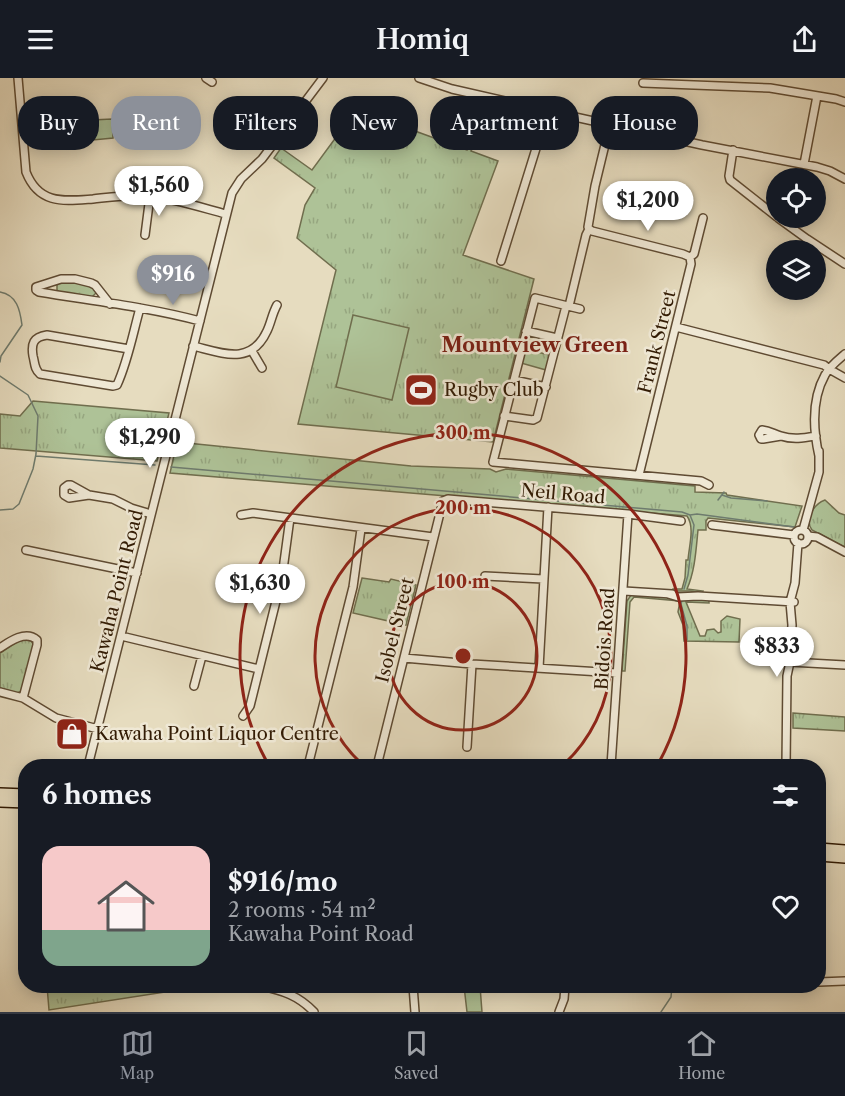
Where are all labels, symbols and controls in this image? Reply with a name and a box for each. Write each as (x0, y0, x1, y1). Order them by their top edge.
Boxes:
icon: menu (24, 23, 57, 56)
text: Homiq (376, 23, 469, 56)
icon: share (788, 23, 821, 56)
chip: Buy (18, 96, 99, 150)
chip: Rent (111, 96, 201, 150)
chip: Filters (213, 96, 318, 150)
chip: New (330, 96, 418, 150)
chip: Apartment (430, 96, 579, 150)
chip: House (591, 96, 698, 150)
pin: $1,560 (110, 166, 208, 217)
map controls (766, 168, 826, 300)
button: locate (766, 168, 826, 228)
text: $1,560 (128, 173, 190, 197)
pin: $1,200 (599, 181, 697, 232)
text: $1,200 (617, 188, 679, 212)
button: layers (766, 240, 826, 300)
pin: $916 (137, 255, 209, 306)
text: $916 (151, 262, 195, 286)
street label: Frank Street (634, 287, 681, 396)
district label: Mountview Green (442, 333, 629, 357)
sports icon: Rugby Club (403, 372, 439, 408)
place label: Rugby Club (444, 379, 544, 401)
pin: $1,290 (101, 418, 199, 469)
text: 300 m (435, 422, 491, 444)
text: $1,290 (119, 425, 181, 449)
street label: Neil Road (520, 479, 606, 509)
text: 200 m (435, 497, 491, 519)
street label: Kawaha Point Road (86, 507, 148, 675)
pin: $1,630 (211, 564, 309, 615)
text: $1,630 (229, 571, 291, 595)
text: 100 m (436, 571, 490, 593)
street label: Isobel Street (371, 575, 419, 685)
street label: Bidois Road (590, 587, 620, 691)
pin: $833 (741, 627, 813, 678)
text: $833 (754, 634, 800, 658)
centre of rings (453, 646, 473, 666)
shop icon: Kawaha Point Liquor Centre (54, 716, 90, 752)
place label: Kawaha Point Liquor Centre (95, 723, 339, 745)
text: 6 homes (42, 779, 152, 811)
icon: filters (769, 779, 802, 812)
text: $916/mo (228, 866, 337, 898)
icon: home (90, 870, 162, 942)
icon: heart (769, 890, 802, 923)
text: 2 rooms · 54 m² (228, 898, 376, 922)
text: Kawaha Point Road (228, 922, 414, 946)
tab: Map (120, 1027, 154, 1083)
tab: Saved (394, 1027, 438, 1083)
tab: Home (678, 1027, 725, 1083)

